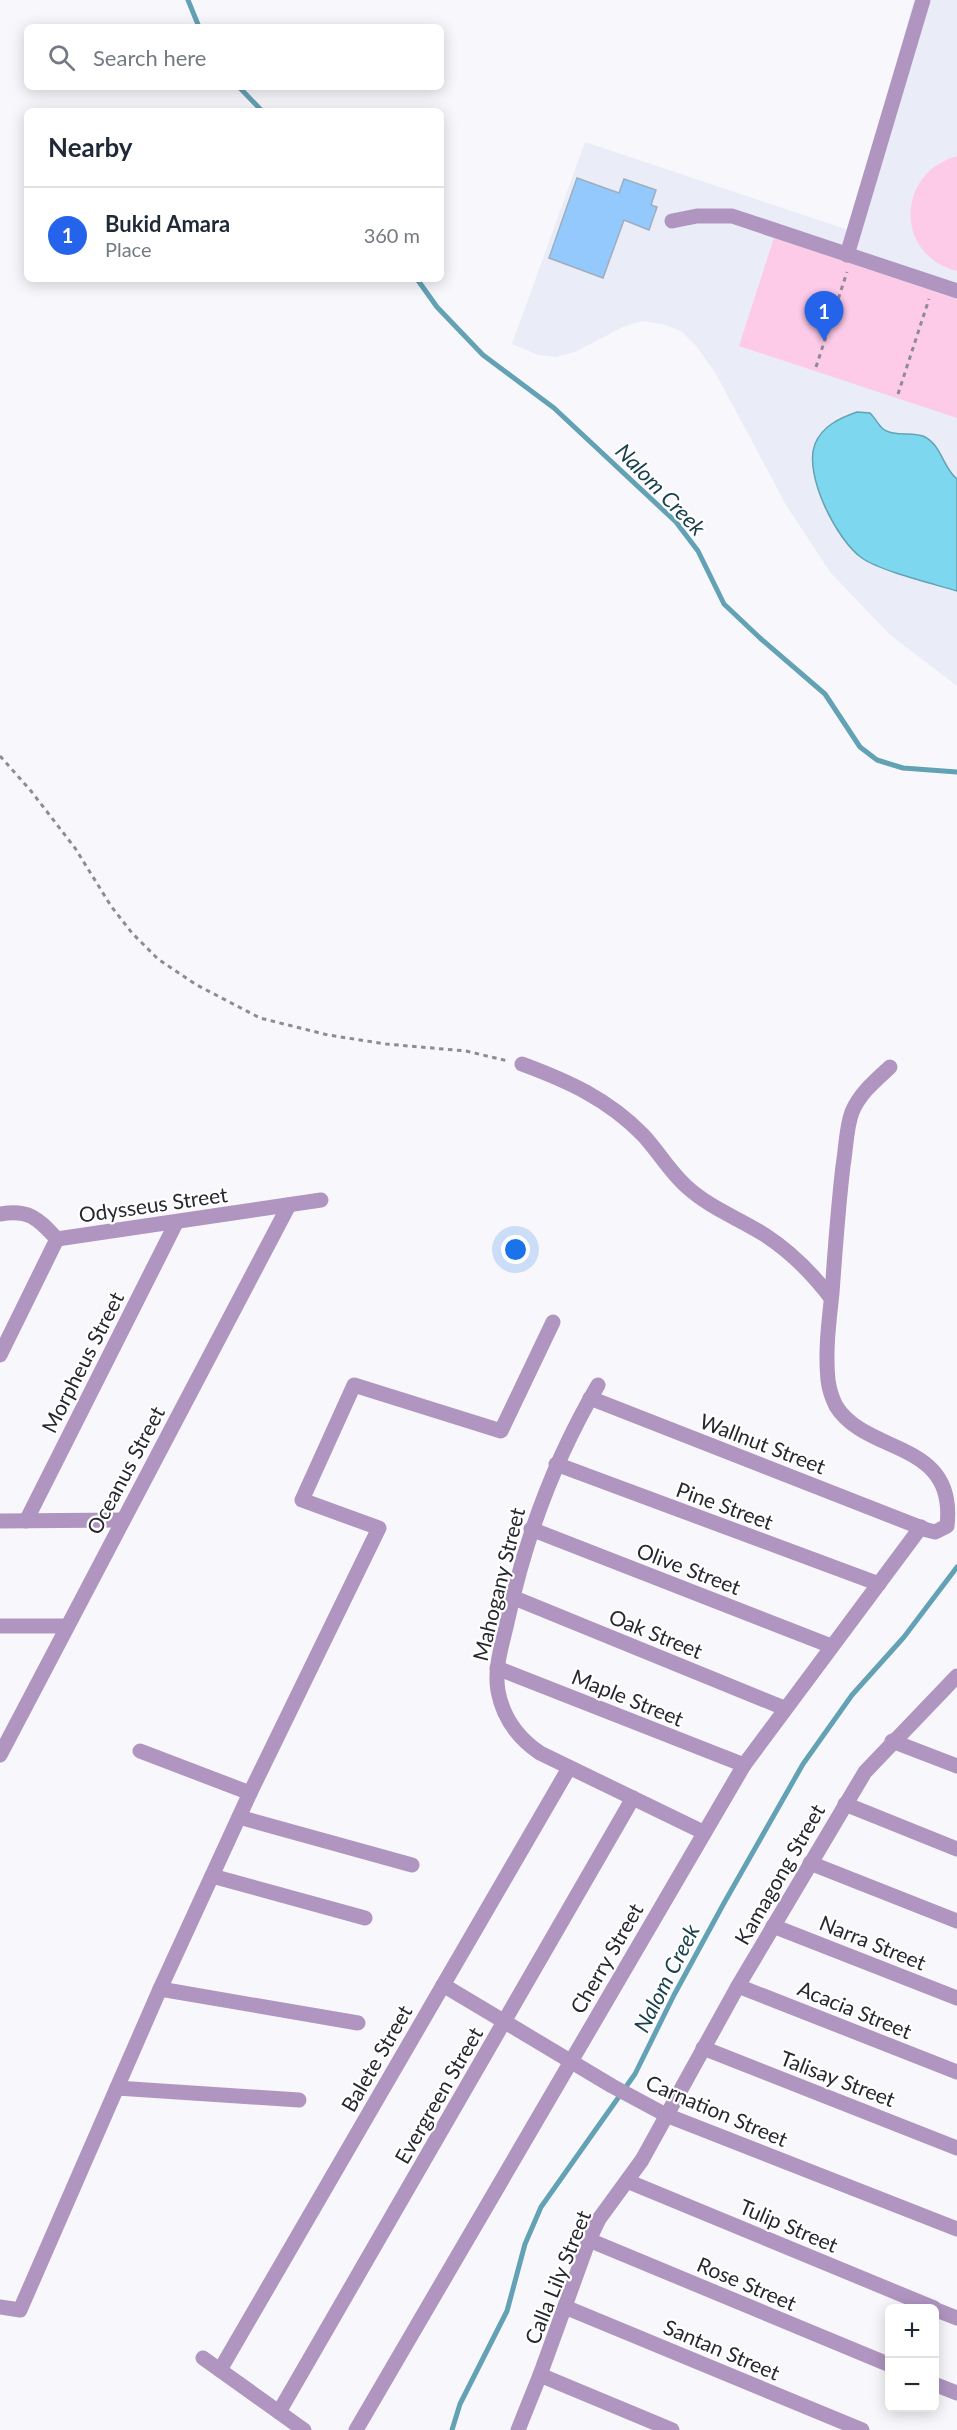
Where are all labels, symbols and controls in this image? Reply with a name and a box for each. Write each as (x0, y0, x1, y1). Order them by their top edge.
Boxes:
search box (24, 24, 444, 90)
icon: search (45, 41, 78, 74)
text: Search here (93, 44, 206, 71)
text: Nearby (48, 131, 133, 163)
text: Bukid Amara (105, 210, 230, 237)
text: 1 (62, 223, 73, 247)
text: 360 m (364, 223, 420, 247)
text: Place (105, 237, 152, 261)
pin: 1 (804, 292, 844, 341)
water label: Nalom Creek (610, 437, 712, 541)
street label: Odysseus Street (77, 1181, 229, 1227)
your location (501, 1235, 530, 1264)
street label: Morpheus Street (36, 1287, 128, 1437)
street label: Oceanus Street (81, 1401, 169, 1538)
street label: Wallnut Street (697, 1408, 830, 1479)
street label: Pine Street (673, 1476, 777, 1534)
street label: Mahogany Street (467, 1504, 529, 1663)
street label: Olive Street (634, 1537, 745, 1599)
street label: Oak Street (606, 1603, 707, 1663)
street label: Maple Street (569, 1663, 688, 1731)
street label: Kamagong Street (729, 1799, 830, 1949)
street label: Cherry Street (564, 1898, 648, 2018)
street label: Narra Street (816, 1909, 930, 1975)
water label: Nalom Creek (627, 1919, 705, 2036)
street label: Acacia Street (794, 1975, 916, 2043)
street label: Balete Street (335, 2000, 417, 2116)
street label: Evergreen Street (389, 2022, 487, 2168)
street label: Talisay Street (777, 2045, 899, 2111)
street label: Carnation Street (642, 2069, 792, 2151)
street label: Tulip Street (736, 2193, 842, 2257)
street label: Calla Lily Street (519, 2206, 595, 2347)
street label: Rose Street (694, 2251, 801, 2315)
map controls (885, 2304, 939, 2412)
button: + (885, 2304, 939, 2358)
street label: Santan Street (660, 2313, 784, 2385)
button: − (885, 2358, 939, 2412)

